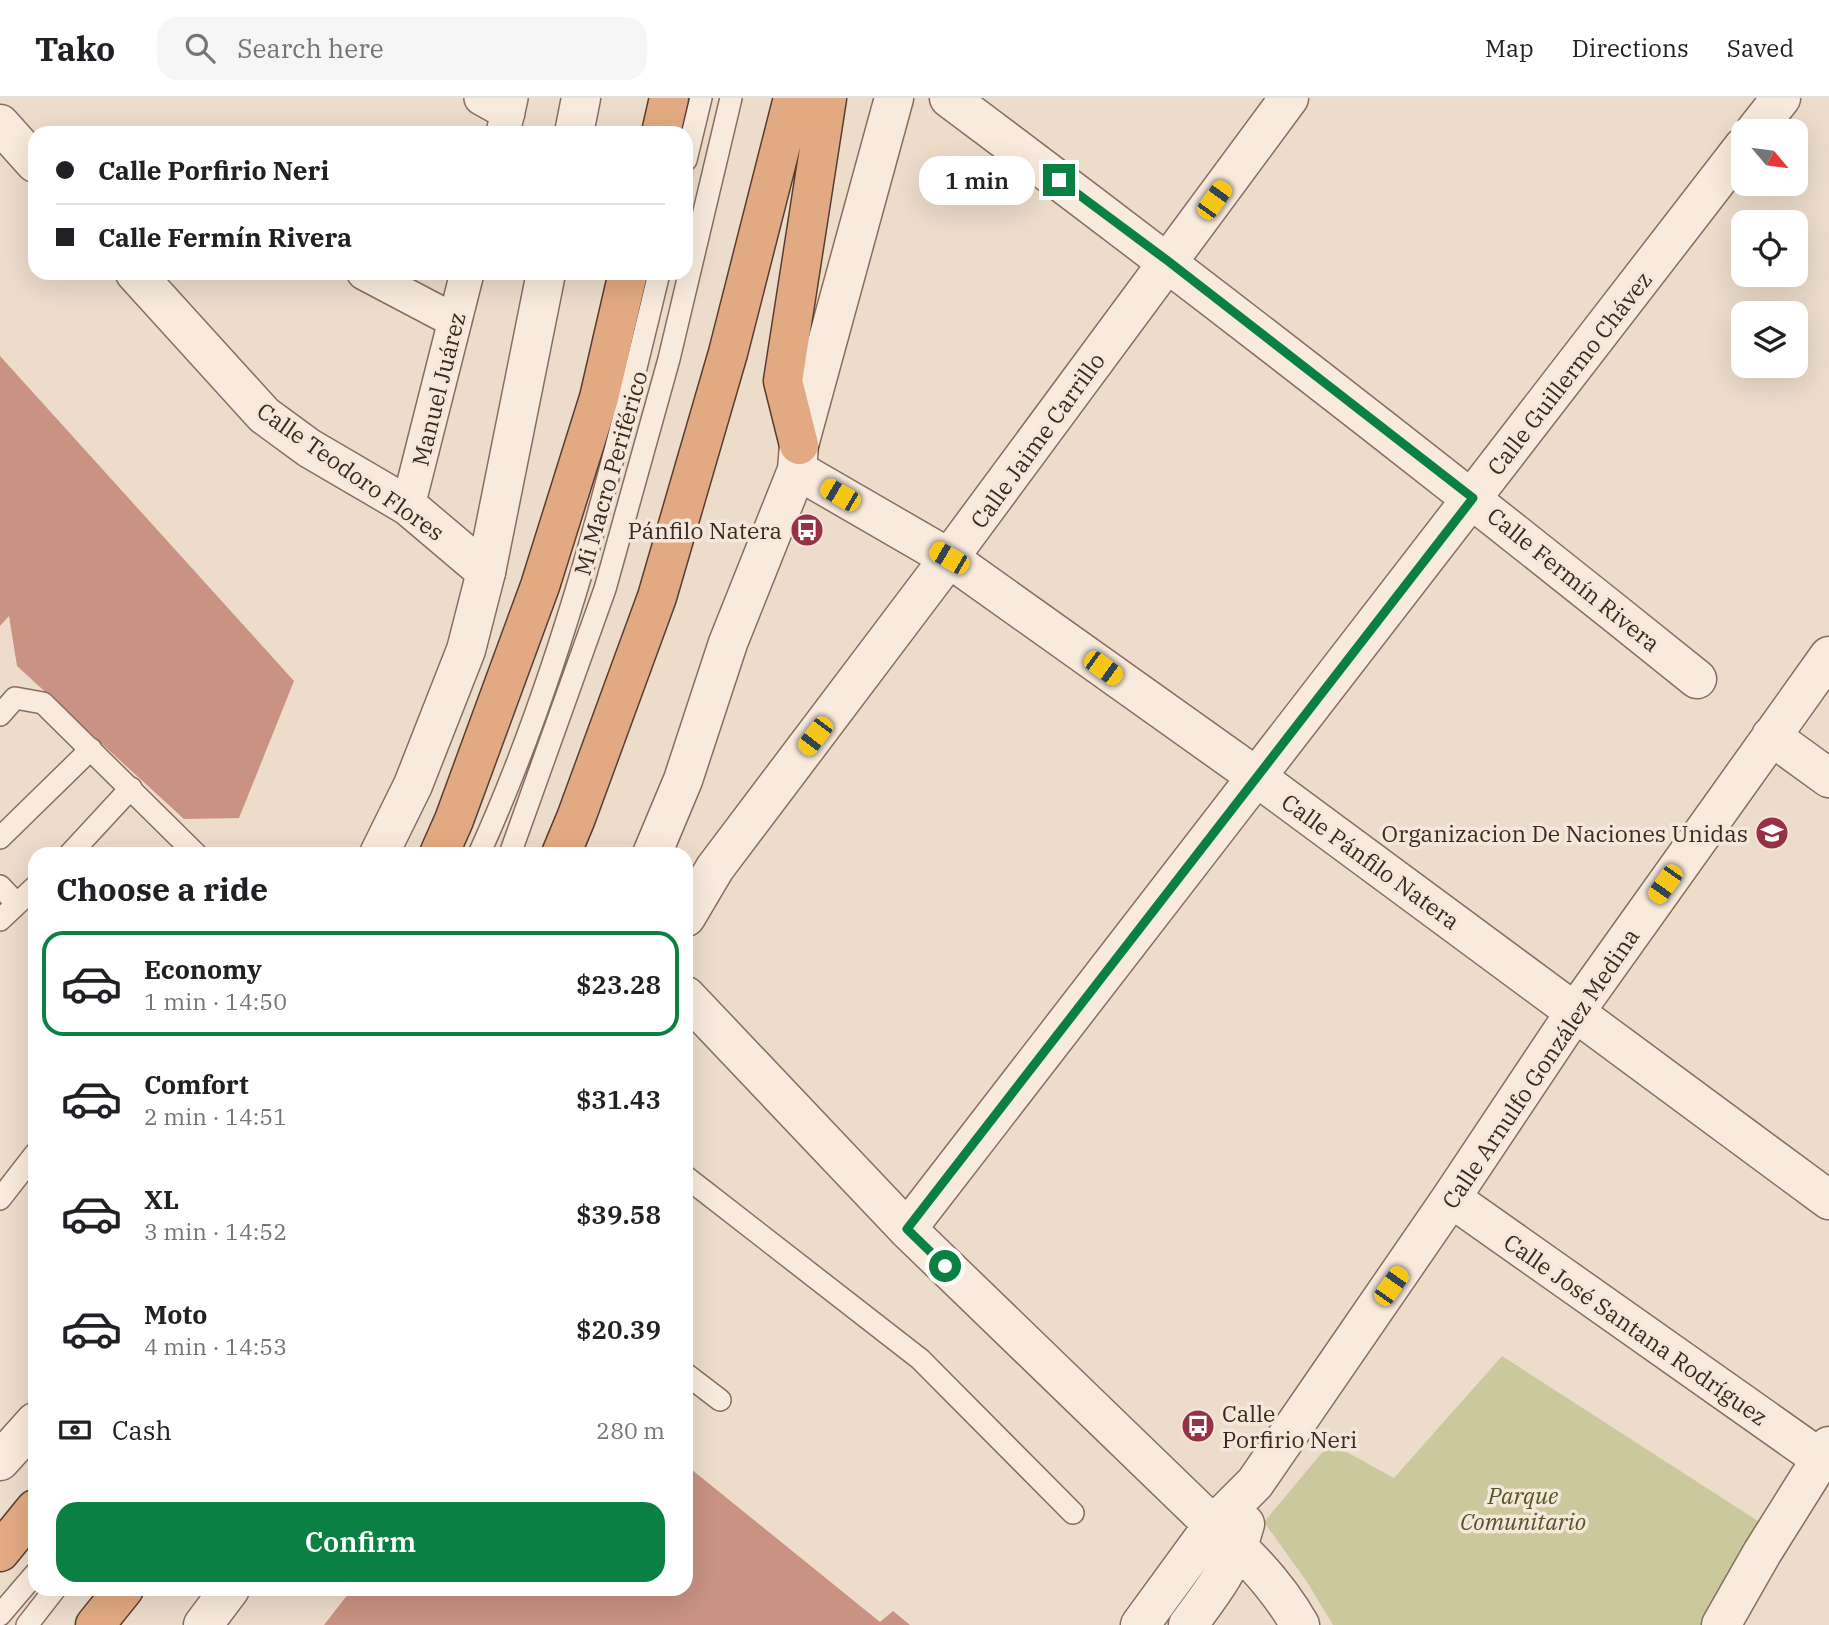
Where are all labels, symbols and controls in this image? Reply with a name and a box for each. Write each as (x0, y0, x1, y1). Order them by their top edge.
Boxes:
search box (157, 17, 647, 80)
text: Tako (35, 27, 115, 70)
icon: search (181, 29, 219, 67)
text: Search here (237, 31, 384, 65)
text: Map (1485, 32, 1534, 64)
text: Directions (1572, 32, 1689, 64)
text: Saved (1727, 32, 1794, 64)
north arrow (1731, 119, 1808, 196)
map controls (1731, 119, 1808, 378)
text: Calle Porfirio Neri (98, 153, 329, 187)
callout: 1 min (919, 155, 1034, 204)
route end (1043, 164, 1075, 196)
text: 1 min (945, 165, 1009, 195)
car (1194, 177, 1235, 223)
button: locate (1731, 210, 1808, 287)
text: Calle Fermín Rivera (98, 220, 352, 254)
street label: Calle Guillermo Chávez (1480, 265, 1658, 481)
button: layers (1731, 301, 1808, 378)
street label: Manuel Juárez (404, 309, 472, 469)
street label: Calle Jaime Carrillo (963, 346, 1111, 534)
street label: Mi Macro Periférico (566, 367, 654, 579)
street label: Calle Teodoro Flores (252, 395, 450, 547)
car (817, 475, 864, 515)
street label: Calle Fermín Rivera (1482, 500, 1666, 658)
bus stop icon: Pánfilo Natera (788, 511, 826, 549)
place label: Pánfilo Natera (628, 515, 782, 545)
car (926, 538, 973, 578)
car (1080, 647, 1127, 689)
car (794, 713, 837, 759)
street label: Calle Pánfilo Natera (1276, 786, 1466, 936)
school or university icon: Organizacion De Naciones Unidas (1753, 814, 1791, 852)
place label: Organizacion De Naciones Unidas (1382, 818, 1748, 848)
car (1645, 861, 1686, 907)
text: Choose a ride (56, 868, 268, 910)
street label: Calle Arnulfo González Medina (1435, 922, 1645, 1214)
icon: car (60, 952, 123, 1015)
text: Economy (144, 952, 262, 986)
text: $23.28 (576, 967, 661, 1001)
text: 1 min · 14:50 (144, 986, 287, 1016)
icon: car (60, 1067, 123, 1130)
text: Comfort (144, 1067, 249, 1101)
text: $31.43 (576, 1082, 661, 1116)
text: 2 min · 14:51 (144, 1101, 287, 1131)
icon: car (60, 1182, 123, 1245)
text: XL (144, 1182, 179, 1216)
text: $39.58 (576, 1197, 661, 1231)
text: 3 min · 14:52 (144, 1216, 287, 1246)
street label: Calle José Santana Rodríguez (1498, 1226, 1774, 1432)
route start (929, 1250, 961, 1282)
car (1371, 1263, 1412, 1309)
icon: car (60, 1297, 123, 1360)
text: Moto (144, 1297, 207, 1331)
text: $20.39 (576, 1312, 661, 1346)
text: 4 min · 14:53 (144, 1331, 287, 1361)
place label: Calle Porfirio Neri (1222, 1398, 1357, 1454)
bus stop icon: Calle Porfirio Neri (1179, 1407, 1217, 1445)
icon: cash (56, 1411, 94, 1449)
text: Cash (112, 1413, 172, 1447)
text: 280 m (596, 1415, 665, 1445)
park label: Parque Comunitario (1460, 1480, 1586, 1536)
button: Confirm (56, 1502, 665, 1582)

